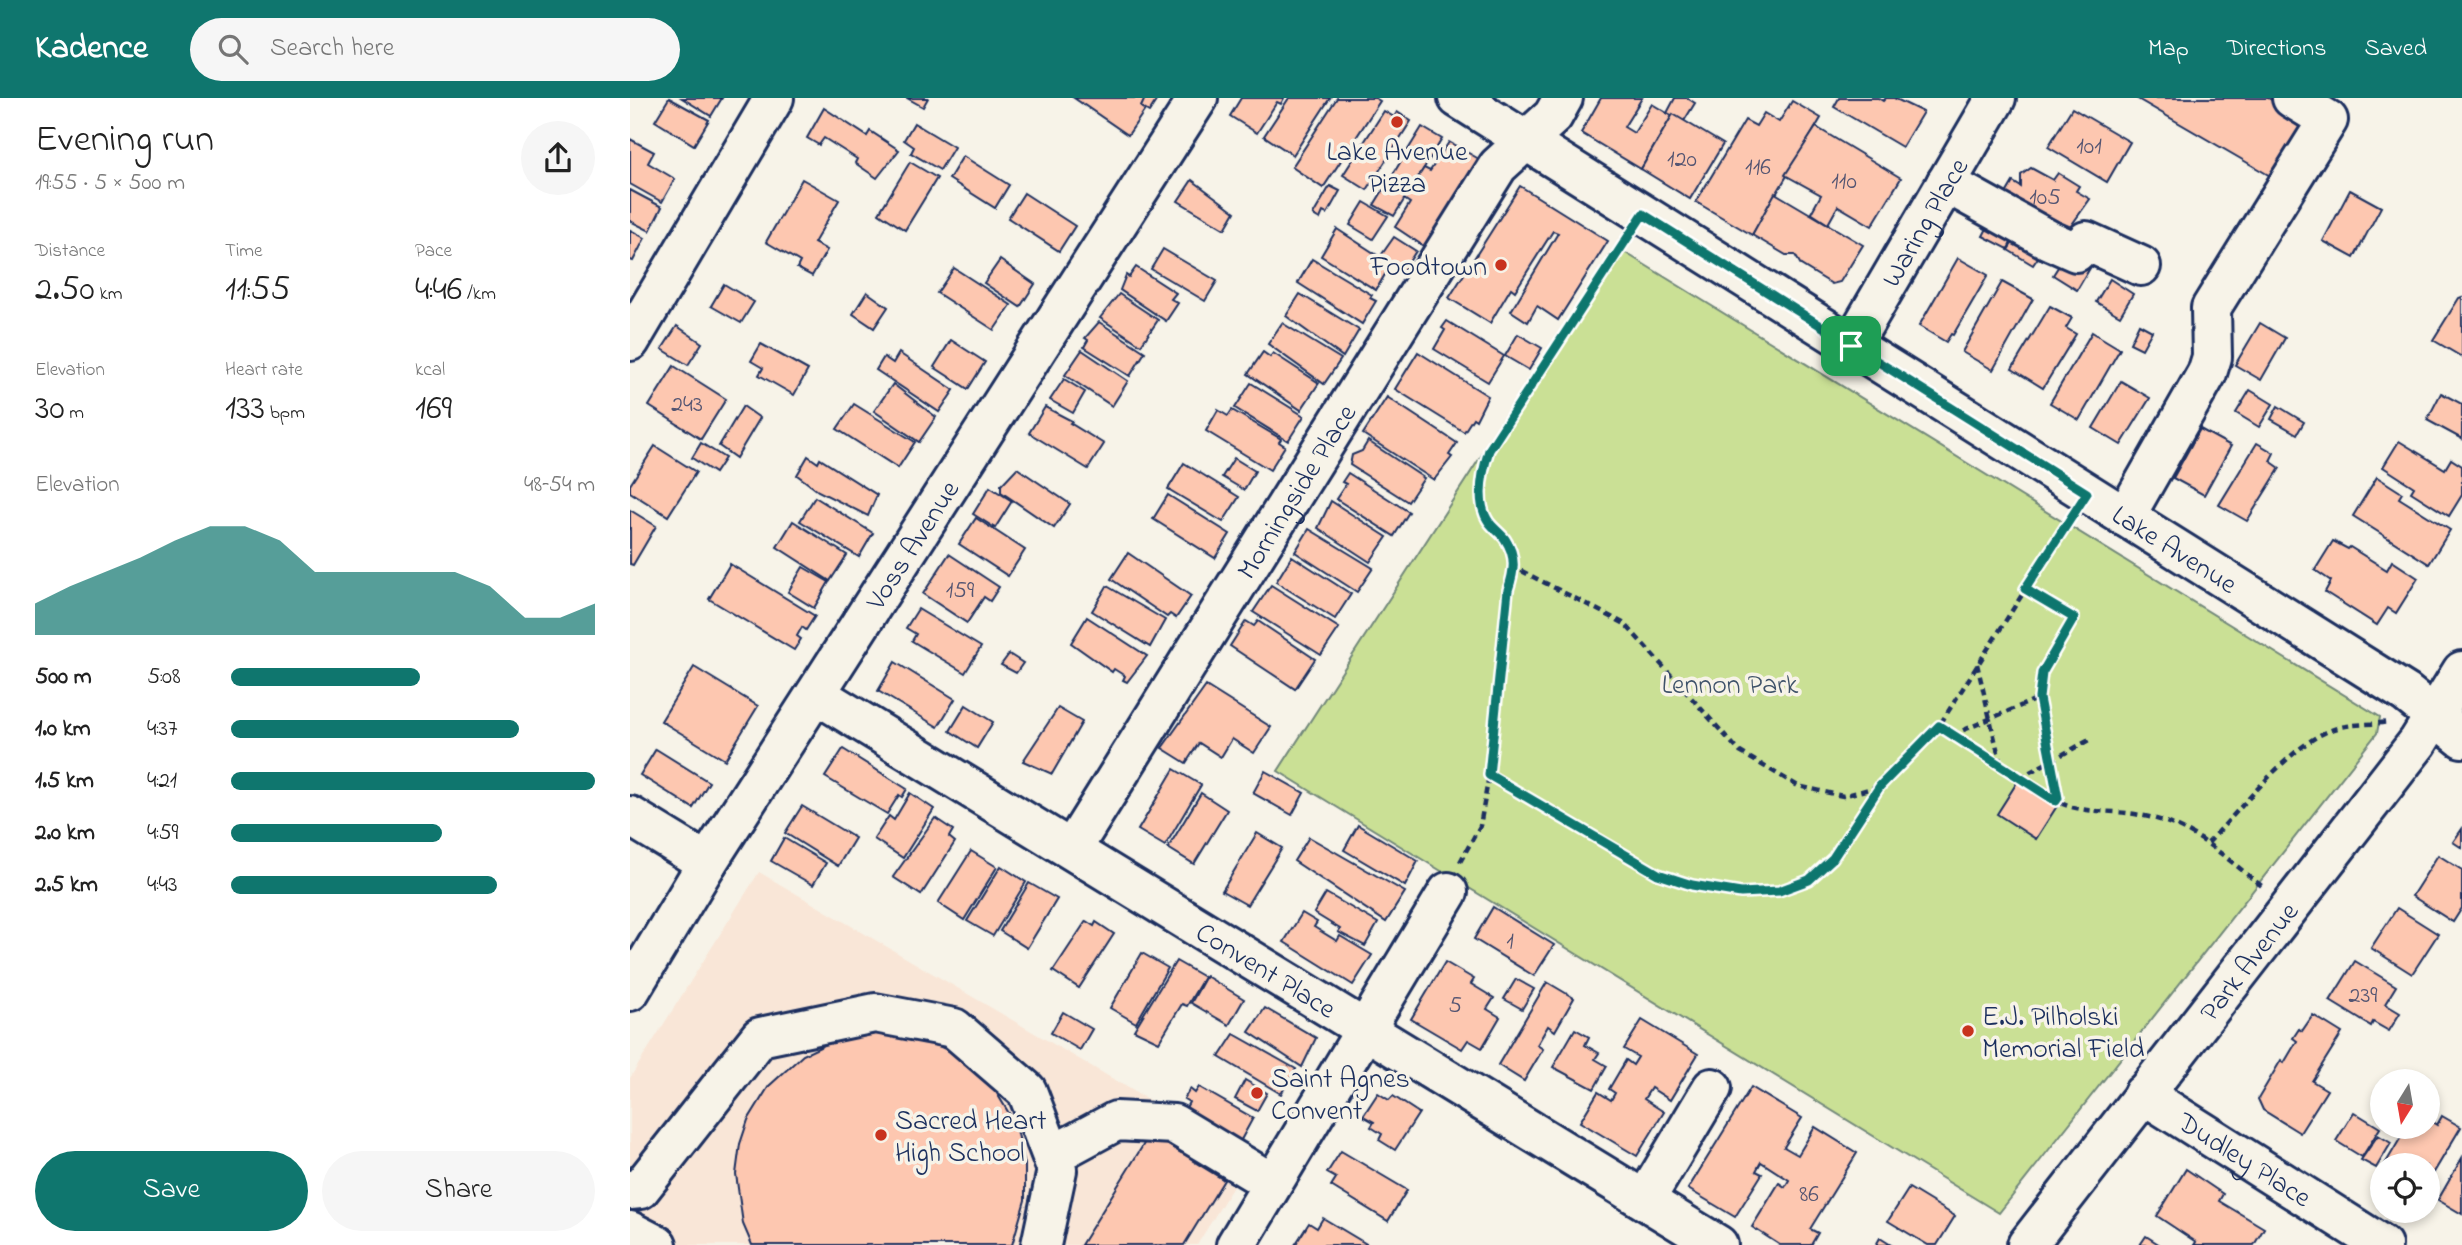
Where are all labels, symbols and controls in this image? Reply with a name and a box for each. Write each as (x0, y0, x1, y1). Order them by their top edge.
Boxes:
search box (190, 18, 680, 81)
text: Kadence (35, 25, 148, 73)
icon: search (214, 30, 252, 68)
text: Search here (270, 30, 394, 68)
text: Map (2148, 32, 2189, 67)
text: Directions (2227, 32, 2326, 67)
text: Saved (2364, 32, 2427, 67)
text: Evening run (35, 113, 214, 169)
marker: Lake Avenue Pizza (1389, 114, 1405, 130)
button: share (521, 121, 595, 195)
house number: 101 (2076, 130, 2102, 165)
place label: Lake Avenue Pizza (1326, 133, 1468, 206)
house number: 120 (1667, 143, 1697, 178)
house number: 116 (1745, 151, 1771, 186)
street label: Waring Place (1873, 151, 1981, 296)
house number: 110 (1831, 165, 1857, 200)
text: 19:55 · 5 × 500 m (35, 167, 185, 200)
house number: 105 (2029, 181, 2061, 216)
text: Distance (35, 238, 105, 265)
text: Time (225, 238, 263, 265)
text: Pace (415, 238, 452, 265)
place label: Foodtown (1369, 248, 1487, 289)
marker: Foodtown (1493, 257, 1509, 273)
text: 2.50 (35, 265, 95, 316)
text: 11:55 (225, 265, 290, 316)
text: 4:46 (415, 265, 462, 316)
text: km (95, 281, 123, 308)
text: /km (462, 281, 496, 308)
pin (1821, 316, 1881, 376)
icon: arrive (1832, 327, 1870, 365)
text: Elevation (35, 357, 105, 384)
text: Heart rate (225, 357, 303, 384)
text: kcal (415, 357, 445, 384)
text: 30 (35, 384, 65, 435)
text: 133 (225, 384, 265, 435)
text: 169 (415, 384, 452, 435)
house number: 243 (671, 388, 703, 423)
street label: Morningside Place (1228, 397, 1369, 588)
text: m (65, 400, 84, 427)
text: bpm (265, 400, 305, 427)
text: Elevation (35, 469, 120, 502)
text: 48–54 m (524, 469, 595, 502)
street label: Voss Avenue (857, 473, 972, 620)
street label: Lake Avenue (2103, 496, 2245, 606)
house number: 159 (946, 574, 975, 609)
text: 500 m (35, 661, 92, 694)
text: 5:08 (147, 661, 181, 694)
park label: Lennon Park (1662, 666, 1799, 707)
text: 1.0 km (35, 713, 91, 746)
text: 4:37 (147, 713, 177, 746)
text: 1.5 km (35, 765, 94, 798)
text: 4:21 (147, 765, 177, 798)
text: 2.0 km (35, 817, 95, 850)
text: 4:59 (147, 817, 179, 850)
text: 2.5 km (35, 869, 98, 902)
text: 4:43 (147, 869, 177, 902)
street label: Park Avenue (2191, 894, 2311, 1031)
street label: Convent Place (1187, 914, 1343, 1031)
house number: 1 (1506, 925, 1514, 960)
house number: 239 (2348, 979, 2378, 1014)
house number: 5 (1448, 989, 1462, 1024)
place label: E.J. Pilholski Memorial Field (1982, 998, 2145, 1071)
marker: E.J. Pilholski Memorial Field (1960, 1023, 1976, 1039)
place label: Saint Agnes Convent (1271, 1060, 1410, 1133)
north arrow (2370, 1069, 2440, 1139)
map controls (2370, 1069, 2440, 1223)
marker: Saint Agnes Convent (1249, 1085, 1265, 1101)
place label: Sacred Heart High School (895, 1102, 1047, 1175)
street label: Dudley Place (2168, 1103, 2319, 1220)
marker: Sacred Heart High School (873, 1127, 889, 1143)
button: Save (35, 1151, 308, 1231)
button: Share (322, 1151, 595, 1231)
button: locate (2370, 1153, 2440, 1223)
house number: 86 (1799, 1178, 1819, 1213)

